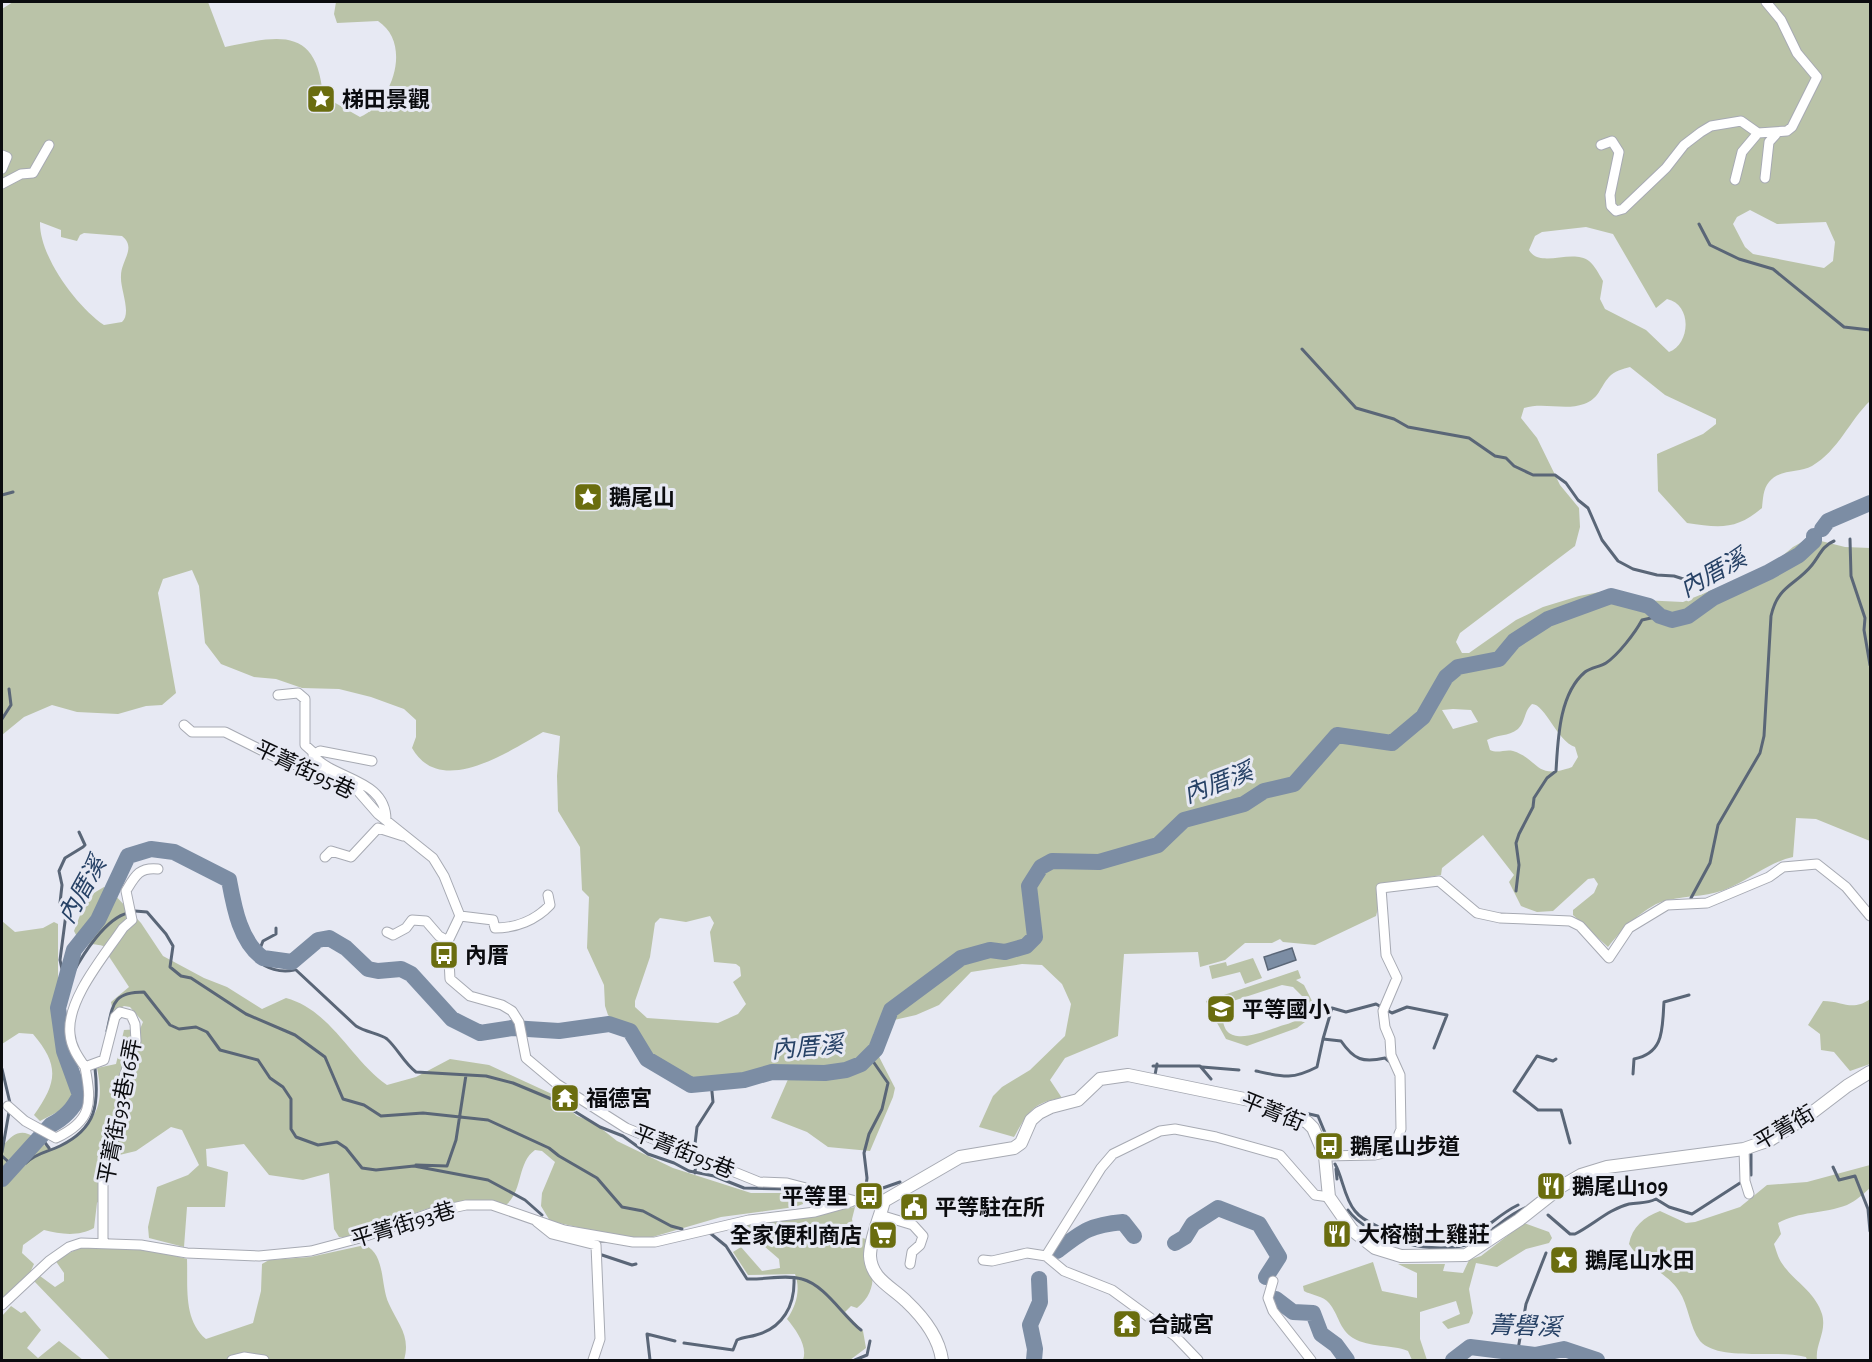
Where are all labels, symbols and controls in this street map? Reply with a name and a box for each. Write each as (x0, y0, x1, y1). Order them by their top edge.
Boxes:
place icon: 梯田景觀 (305, 83, 337, 115)
place label: 梯田景觀 (342, 88, 430, 111)
place icon: 鵝尾山 (572, 481, 604, 513)
place label: 鵝尾山 (609, 486, 675, 509)
water label: 內厝溪 (1675, 543, 1753, 602)
street label: 平菁街95巷 (251, 736, 358, 803)
water label: 內厝溪 (1180, 757, 1259, 808)
water label: 內厝溪 (53, 850, 112, 928)
bus stop icon: 內厝 (428, 939, 460, 971)
place label: 內厝 (465, 945, 509, 967)
school or university icon: 平等國小 (1205, 993, 1237, 1025)
place label: 平等國小 (1242, 998, 1330, 1021)
water label: 內厝溪 (770, 1031, 847, 1063)
street label: 平菁街93巷16弄 (94, 1037, 145, 1186)
temple icon: 福德宮 (549, 1082, 581, 1114)
place label: 福德宮 (586, 1086, 652, 1110)
street label: 平菁街 (1238, 1088, 1308, 1134)
street label: 平菁街 (1750, 1101, 1819, 1154)
street label: 平菁街95巷 (630, 1121, 738, 1182)
bus stop icon: 鵝尾山步道 (1313, 1130, 1345, 1162)
place label: 鵝尾山步道 (1350, 1135, 1460, 1158)
restaurant icon: 鵝尾山109 (1535, 1170, 1567, 1202)
place label: 鵝尾山109 (1572, 1175, 1668, 1198)
bus stop icon: 平等里 (853, 1180, 885, 1212)
place label: 平等里 (782, 1185, 848, 1208)
public building icon: 平等駐在所 (898, 1191, 930, 1223)
place label: 平等駐在所 (935, 1196, 1045, 1219)
street label: 平菁街93巷 (348, 1198, 458, 1251)
restaurant icon: 大榕樹土雞莊 (1321, 1218, 1353, 1250)
supermarket icon: 全家便利商店 (867, 1219, 899, 1251)
place label: 大榕樹土雞莊 (1358, 1223, 1490, 1246)
place label: 全家便利商店 (730, 1224, 862, 1247)
place icon: 鵝尾山水田 (1548, 1244, 1580, 1276)
place label: 鵝尾山水田 (1585, 1249, 1695, 1272)
temple icon: 合誠宮 (1111, 1308, 1143, 1340)
place label: 合誠宮 (1148, 1312, 1214, 1336)
water label: 菁礐溪 (1489, 1312, 1564, 1340)

